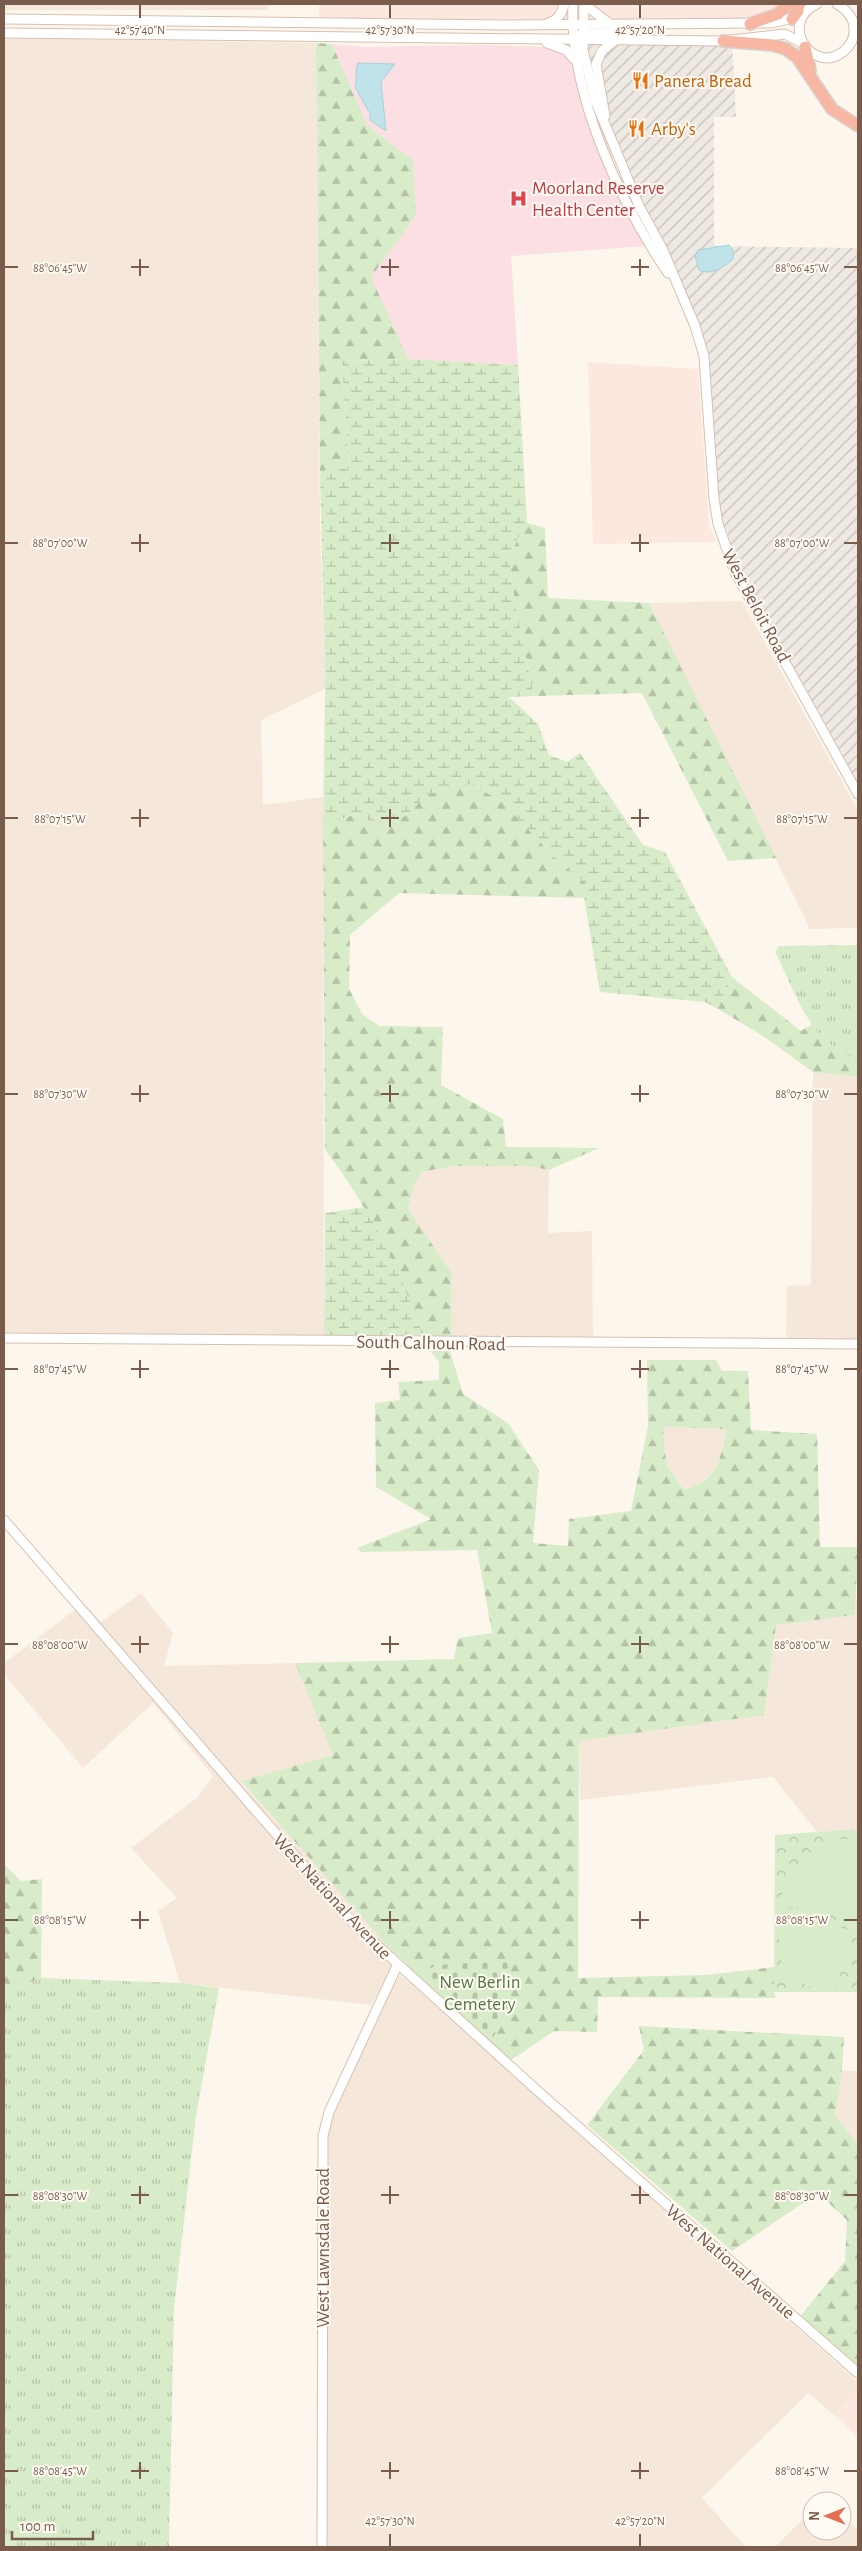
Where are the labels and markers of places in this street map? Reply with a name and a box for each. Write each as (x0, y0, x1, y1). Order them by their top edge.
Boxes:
restaurant icon: Panera Bread (630, 70, 650, 90)
place label: Panera Bread (654, 72, 752, 91)
restaurant icon: Arby's (627, 118, 647, 138)
place label: Arby's (651, 120, 696, 139)
place label: Moorland Reserve Health Center (532, 179, 665, 220)
hospital icon: Moorland Reserve Health Center (508, 188, 528, 208)

